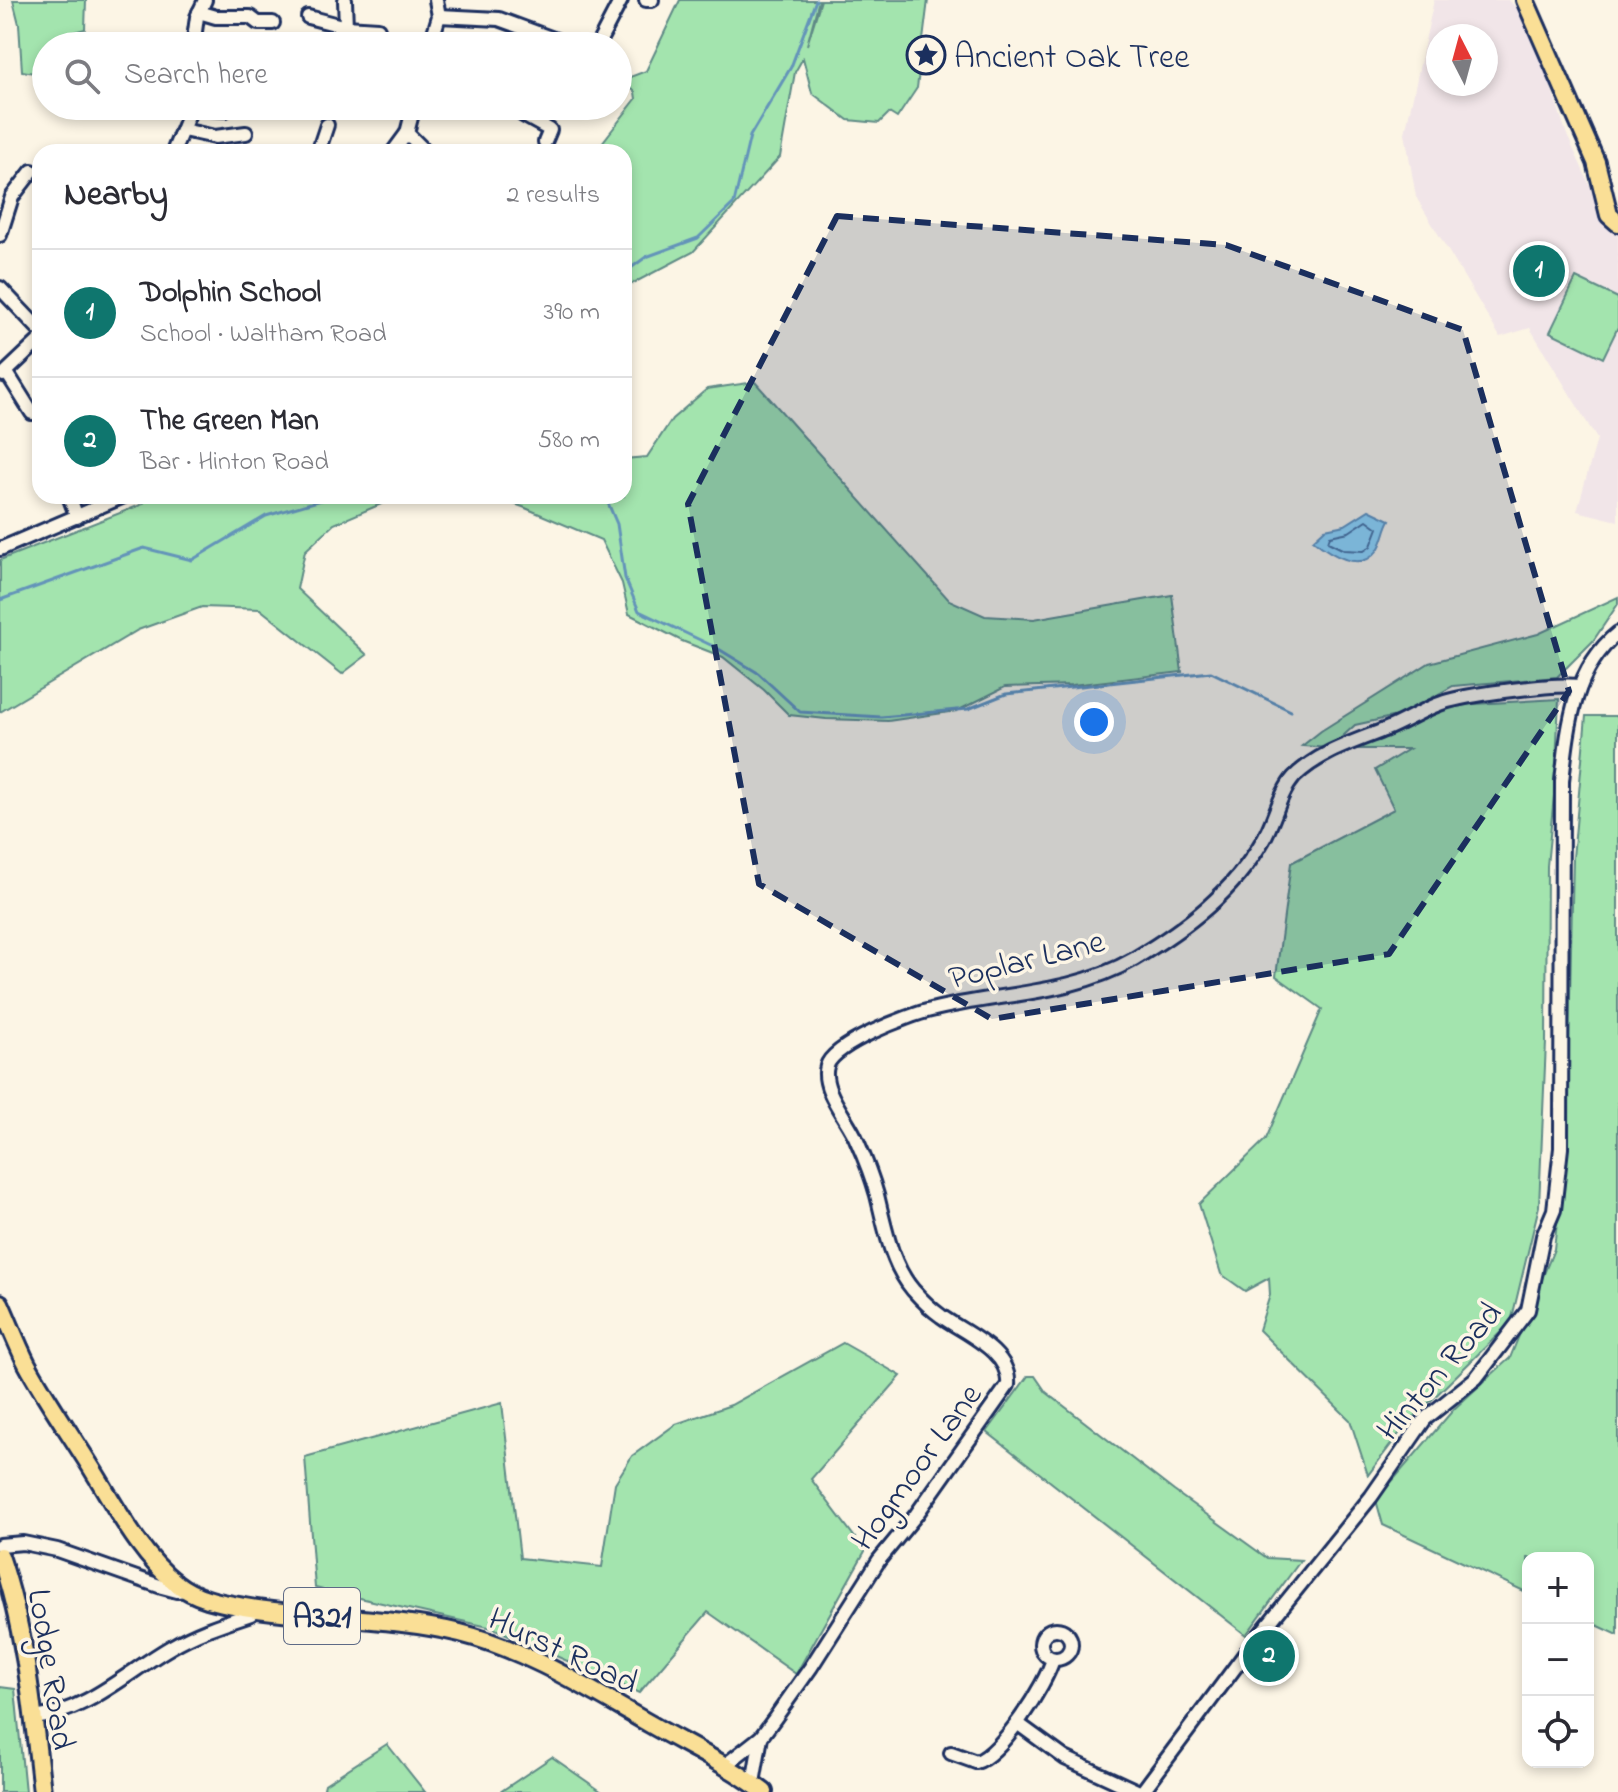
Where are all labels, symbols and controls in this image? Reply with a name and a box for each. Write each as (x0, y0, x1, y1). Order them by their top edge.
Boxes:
north arrow (1426, 24, 1498, 96)
search box (32, 32, 632, 120)
place icon: Ancient Oak Tree (905, 34, 947, 76)
place label: Ancient Oak Tree (954, 34, 1190, 84)
icon: search (60, 54, 104, 98)
text: Search here (124, 54, 268, 98)
text: Nearby (64, 171, 168, 221)
text: 2 results (507, 177, 600, 215)
pin: 1 (1513, 241, 1565, 301)
text: Dolphin School (140, 272, 321, 316)
text: 1 (86, 294, 94, 332)
text: 390 m (544, 294, 600, 332)
text: School · Waltham Road (140, 316, 387, 354)
text: The Green Man (140, 400, 319, 444)
text: 2 (84, 422, 96, 460)
text: 580 m (537, 422, 600, 460)
text: Bar · Hinton Road (140, 444, 329, 482)
your location (1074, 702, 1114, 742)
street label: Poplar Lane (944, 918, 1111, 1005)
street label: Hinton Road (1366, 1292, 1516, 1454)
street label: Hogmoor Lane (840, 1374, 997, 1563)
map controls (1522, 1552, 1594, 1768)
button: + (1522, 1552, 1594, 1624)
street label: Lodge Road (12, 1586, 86, 1754)
road number: A321 (284, 1588, 360, 1644)
street label: Hurst Road (479, 1596, 646, 1709)
button: − (1522, 1624, 1594, 1696)
pin: 2 (1243, 1626, 1295, 1686)
button: locate (1522, 1696, 1594, 1768)

